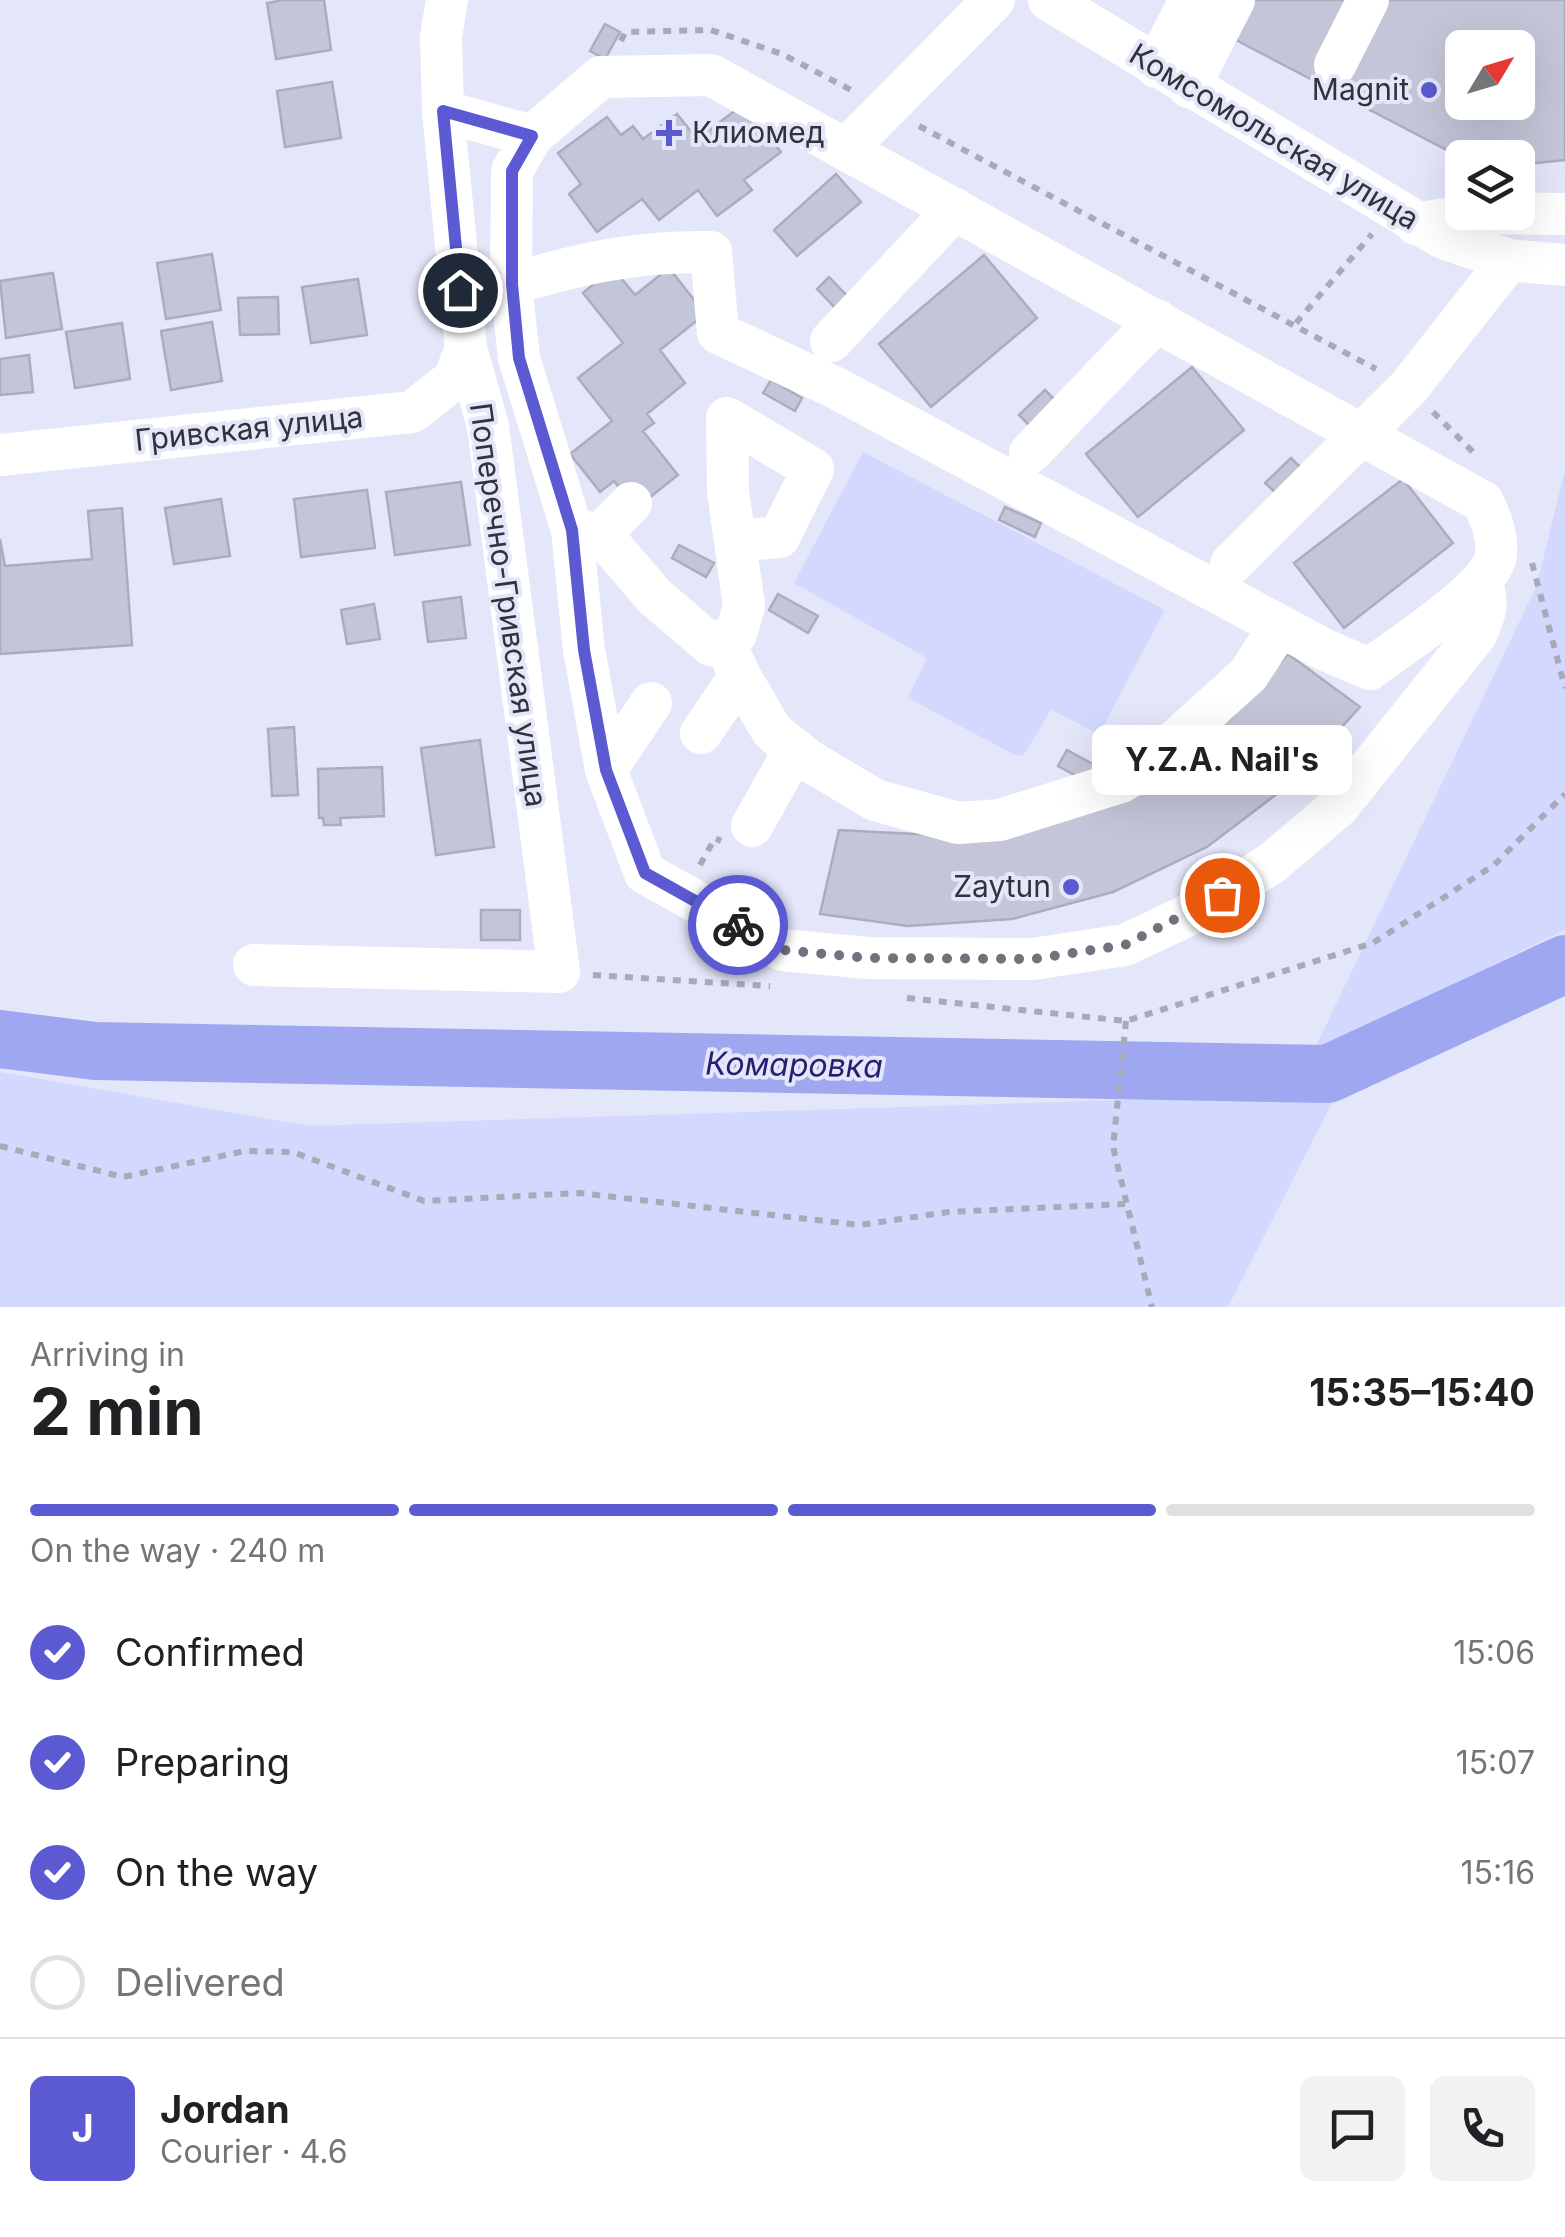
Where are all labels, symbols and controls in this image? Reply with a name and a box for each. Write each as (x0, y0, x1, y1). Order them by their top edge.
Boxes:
north arrow (1445, 30, 1535, 120)
map controls (1445, 30, 1535, 230)
street label: Комсомольская улица (1123, 36, 1426, 237)
place label: Magnit (1312, 71, 1409, 107)
marker: Magnit (1418, 79, 1440, 101)
place label: Клиомед (692, 114, 825, 150)
marker: Клиомед (656, 120, 682, 146)
button: layers (1445, 140, 1535, 230)
pin (418, 248, 503, 333)
icon: home (433, 263, 488, 318)
street label: Гривская улица (133, 398, 365, 458)
street label: Поперечно-Гривская улица (463, 400, 555, 809)
callout: Y.Z.A. Nail's (1092, 725, 1352, 795)
text: Y.Z.A. Nail's (1125, 740, 1319, 779)
pin (1180, 853, 1265, 938)
place label: Zaytun (953, 868, 1051, 904)
icon: bag (1195, 868, 1250, 923)
courier (688, 875, 788, 975)
marker: Zaytun (1060, 876, 1082, 898)
icon: bike (711, 898, 766, 953)
water label: Комаровка (705, 1043, 883, 1086)
text: Arriving in (30, 1335, 185, 1374)
text: 15:35–15:40 (1309, 1369, 1535, 1415)
text: 2 min (30, 1372, 204, 1451)
text: On the way · 240 m (30, 1531, 325, 1570)
icon: check (30, 1625, 85, 1680)
text: Confirmed (115, 1629, 305, 1675)
text: 15:06 (1453, 1633, 1535, 1672)
icon: check (30, 1735, 85, 1790)
text: Preparing (115, 1739, 290, 1785)
text: 15:07 (1456, 1743, 1535, 1782)
icon: check (30, 1845, 85, 1900)
text: On the way (115, 1849, 318, 1895)
text: 15:16 (1460, 1853, 1535, 1892)
text: Delivered (115, 1959, 285, 2005)
button: chat (1300, 2076, 1405, 2181)
button: phone (1430, 2076, 1535, 2181)
text: Jordan (160, 2086, 290, 2132)
text: J (71, 2105, 94, 2151)
text: Courier · 4.6 (160, 2132, 348, 2171)

